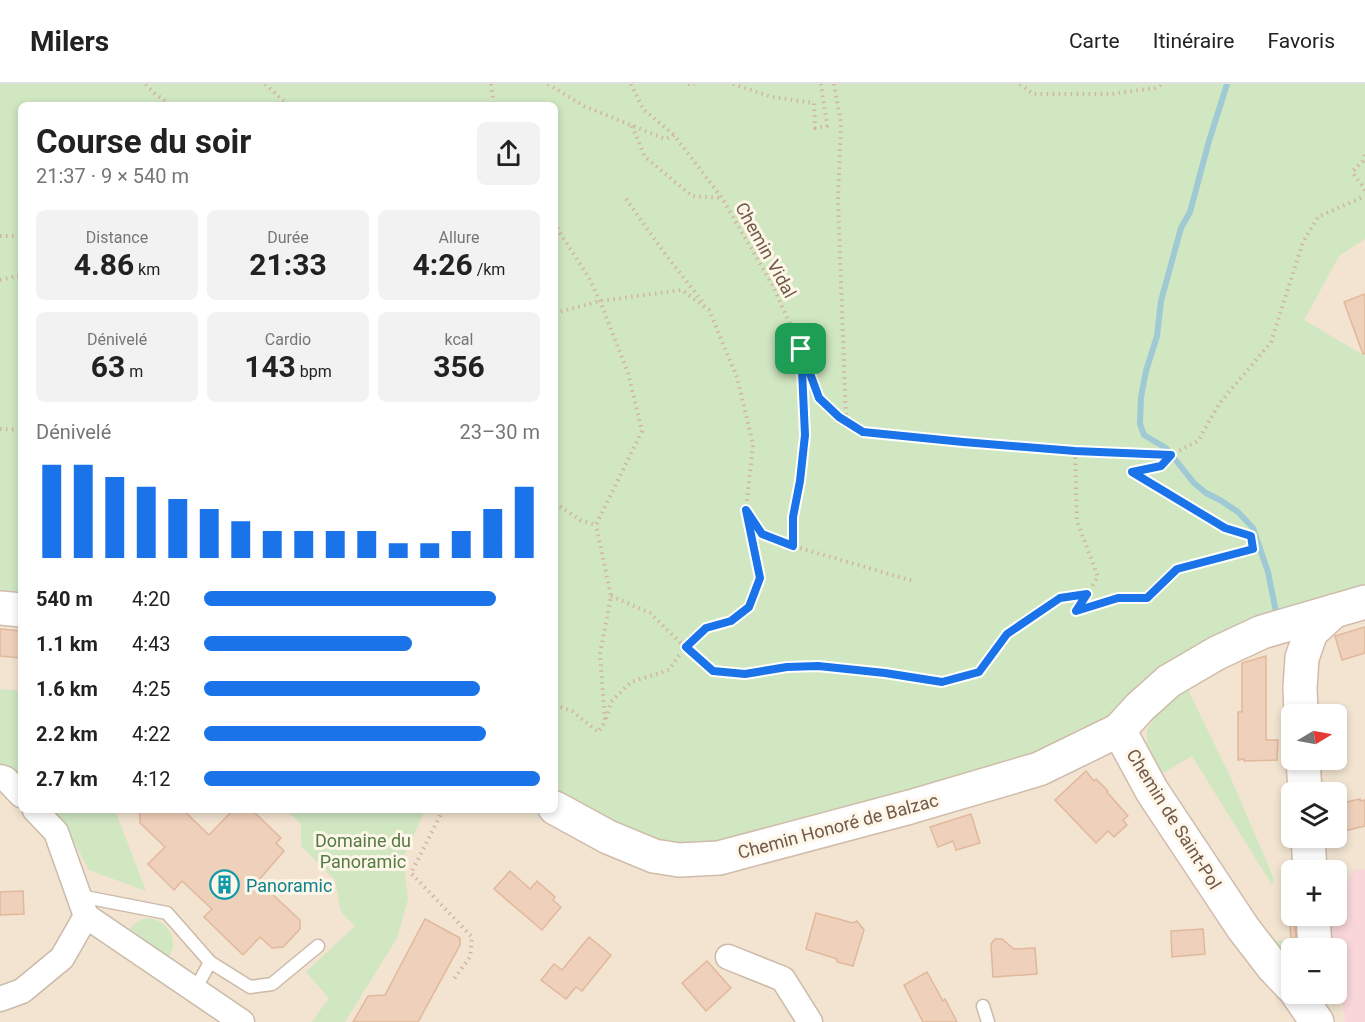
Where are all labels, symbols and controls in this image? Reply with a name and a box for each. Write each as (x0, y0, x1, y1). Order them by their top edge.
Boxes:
text: Milers (30, 25, 109, 58)
text: Carte (1069, 29, 1120, 53)
text: Itinéraire (1153, 29, 1234, 53)
text: Favoris (1267, 29, 1335, 53)
text: Course du soir (36, 122, 251, 161)
button: share (477, 122, 540, 185)
text: 21:37 · 9 × 540 m (36, 164, 189, 188)
street label: Chemin Vidal (731, 199, 801, 301)
text: Distance (86, 228, 148, 247)
text: Durée (267, 228, 309, 247)
text: Allure (439, 228, 479, 247)
text: 4.86 (74, 247, 134, 282)
text: 21:33 (249, 247, 327, 282)
text: 4:26 (413, 247, 473, 282)
text: km (134, 260, 160, 279)
text: /km (473, 260, 505, 279)
pin (775, 323, 826, 374)
text: Dénivelé (87, 330, 147, 349)
text: Cardio (265, 330, 311, 349)
text: kcal (445, 330, 473, 349)
icon: arrive (784, 332, 817, 365)
text: 63 (91, 349, 125, 384)
text: 143 (244, 349, 296, 384)
text: 356 (433, 349, 485, 384)
text: m (125, 362, 143, 381)
text: bpm (296, 362, 332, 381)
text: Dénivelé (36, 420, 111, 444)
text: 23–30 m (459, 420, 540, 444)
text: 540 m (36, 587, 93, 611)
text: 4:20 (132, 587, 171, 611)
text: 1.1 km (36, 632, 98, 656)
text: 4:43 (132, 632, 171, 656)
text: 1.6 km (36, 677, 98, 701)
text: 4:25 (132, 677, 171, 701)
north arrow (1281, 704, 1347, 770)
map controls (1281, 704, 1347, 1004)
text: 2.2 km (36, 722, 98, 746)
text: 4:22 (132, 722, 171, 746)
street label: Chemin de Saint-Pol (1122, 745, 1226, 893)
text: 2.7 km (36, 767, 98, 791)
text: 4:12 (132, 767, 171, 791)
button: layers (1281, 782, 1347, 848)
street label: Chemin Honoré de Balzac (735, 789, 941, 863)
park label: Domaine du Panoramic (315, 830, 411, 872)
button: + (1281, 860, 1347, 926)
building icon: Panoramic (209, 869, 241, 901)
place label: Panoramic (246, 875, 332, 896)
button: − (1281, 938, 1347, 1004)

